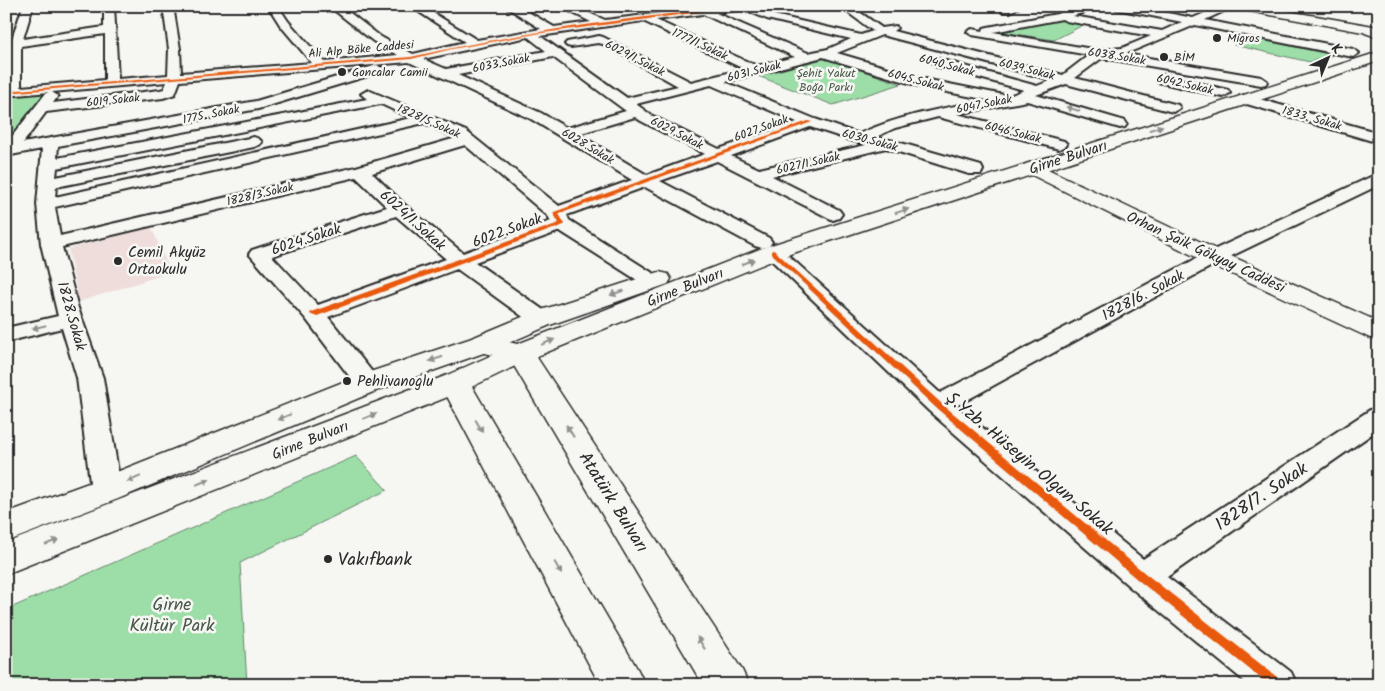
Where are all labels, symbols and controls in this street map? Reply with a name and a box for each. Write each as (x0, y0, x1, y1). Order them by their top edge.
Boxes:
street label: 1777/1.Sokak (669, 23, 731, 66)
place label: Migros (1227, 29, 1260, 48)
marker: Migros (1211, 32, 1223, 44)
north arrow (1302, 32, 1352, 82)
street label: Ali Alp Böke Caddesi (308, 35, 416, 64)
street label: 6029/1.Sokak (601, 35, 668, 82)
text: K (1326, 39, 1347, 61)
street label: 6038.Sokak (1087, 43, 1148, 70)
place label: BİM (1174, 48, 1195, 67)
street label: 6033.Sokak (471, 49, 532, 78)
street label: 6040.Sokak (917, 49, 977, 82)
marker: BİM (1158, 51, 1170, 63)
street label: 6039.Sokak (997, 53, 1057, 86)
street label: 6031.Sokak (725, 56, 783, 87)
place label: Goncalar Camii (352, 63, 429, 82)
park label: Şehit Yakut Boğa Parkı (796, 64, 856, 97)
street label: 6045.Sokak (886, 64, 946, 97)
marker: Goncalar Camii (336, 66, 348, 78)
street label: 6042.Sokak (1155, 69, 1216, 100)
street label: 6019.Sokak (85, 88, 141, 113)
street label: 6047.Sokak (955, 90, 1014, 119)
street label: 1828/5.Sokak (394, 99, 464, 144)
street label: 1775. Sokak (181, 100, 242, 129)
street label: 1833. Sokak (1280, 101, 1344, 136)
one-way arrow (1066, 105, 1081, 113)
street label: 6027.Sokak (731, 110, 791, 147)
street label: 6029.Sokak (647, 112, 707, 155)
street label: 6046.Sokak (983, 116, 1043, 149)
street label: 6028.Sokak (558, 123, 618, 170)
street label: 6030.Sokak (840, 124, 900, 157)
one-way arrow (1149, 124, 1164, 132)
street label: Girne Bulvarı (1026, 134, 1111, 182)
street label: 6027/1.Sokak (774, 147, 842, 180)
street label: 1828/3.Sokak (225, 178, 296, 211)
street label: 6024/1.Sokak (374, 184, 452, 258)
one-way arrow (894, 206, 909, 214)
street label: Orhan Şaik Gökyay Caddesi (1122, 206, 1290, 301)
street label: 6022.Sokak (469, 207, 547, 255)
street label: 6024.Sokak (268, 217, 345, 263)
place label: Cemil Akyüz Ortaokulu (128, 241, 206, 282)
marker: Cemil Akyüz Ortaokulu (112, 255, 124, 267)
one-way arrow (740, 258, 755, 265)
street label: Girne Bulvarı (643, 262, 728, 314)
street label: 1828/6. Sokak (1098, 264, 1190, 328)
street label: 1828.Sokak (50, 279, 93, 355)
one-way arrow (609, 289, 624, 297)
one-way arrow (32, 323, 47, 331)
one-way arrow (541, 338, 556, 346)
one-way arrow (428, 356, 443, 364)
place label: Pehlivanoglu (357, 370, 433, 394)
marker: Pehlivanoglu (341, 375, 353, 387)
street label: Ş.Yzb. Hüseyin Olgun Sokak (939, 385, 1120, 544)
one-way arrow (363, 412, 378, 420)
one-way arrow (277, 414, 291, 422)
street label: Girne Bulvarı (268, 415, 353, 467)
one-way arrow (475, 418, 483, 433)
one-way arrow (565, 424, 574, 437)
street label: Atatürk Bulvarı (570, 446, 655, 559)
street label: 1828/7. Sokak (1209, 455, 1315, 539)
one-way arrow (126, 475, 141, 483)
one-way arrow (196, 478, 211, 486)
one-way arrow (44, 537, 59, 545)
place label: Vakıfbank (338, 546, 412, 575)
marker: Vakıfbank (322, 553, 334, 565)
one-way arrow (554, 560, 562, 575)
park label: Girne Kültür Park (129, 591, 215, 641)
one-way arrow (697, 637, 706, 650)

